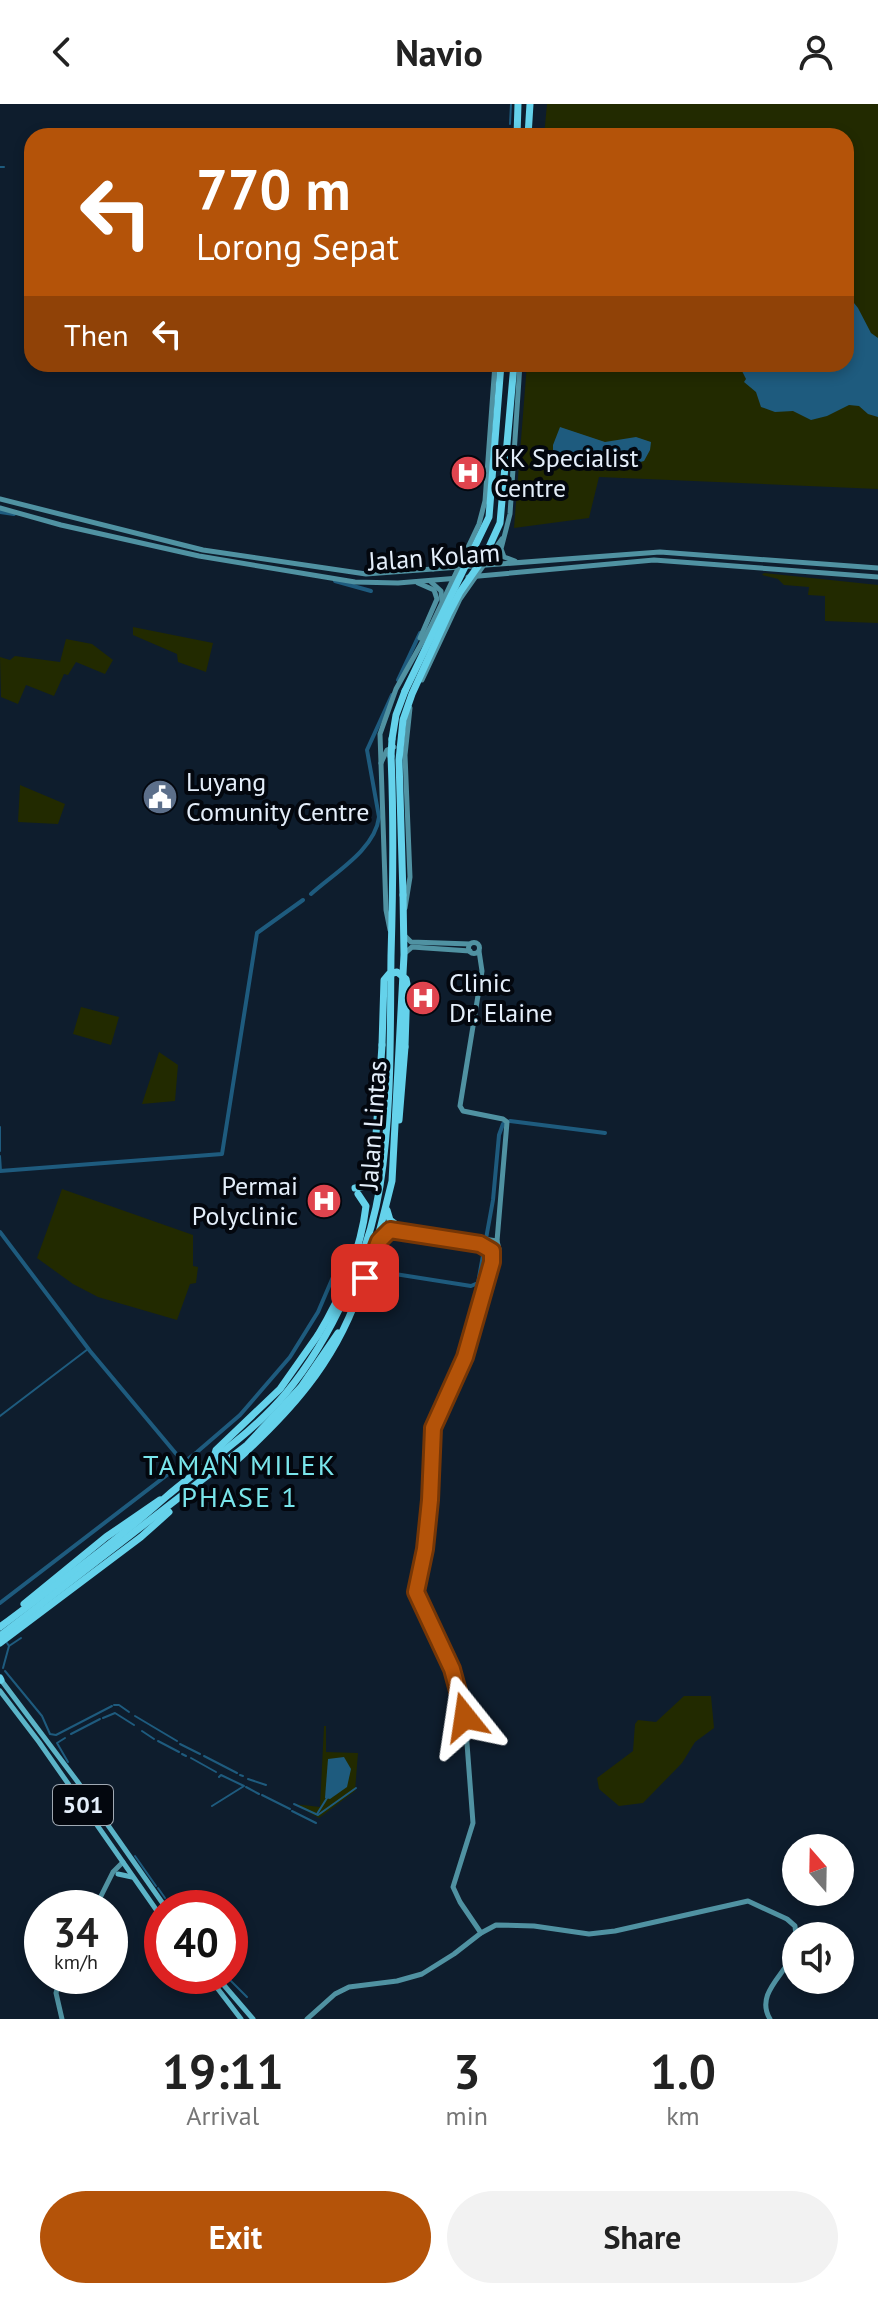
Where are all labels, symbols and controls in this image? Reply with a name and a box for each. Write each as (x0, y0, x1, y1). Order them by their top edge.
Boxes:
text: Navio (395, 29, 483, 76)
icon: back (40, 30, 84, 74)
icon: person (794, 30, 838, 74)
text: 770 m (196, 153, 351, 225)
icon: left (64, 160, 168, 264)
text: Lorong Sepat (196, 223, 399, 270)
icon: left (145, 312, 189, 356)
text: Then (64, 315, 129, 354)
place label: KK Specialist Centre (494, 441, 639, 504)
hospital icon: KK Specialist Centre (449, 454, 487, 492)
street label: Jalan Kolam (366, 535, 501, 578)
place label: Luyang Comunity Centre (186, 765, 369, 828)
public building icon: Luyang Comunity Centre (141, 778, 179, 816)
place label: Clinic Dr. Elaine (449, 966, 553, 1029)
hospital icon: Clinic Dr. Elaine (404, 979, 442, 1017)
street label: Jalan Lintas (351, 1059, 393, 1192)
place label: Permai Polyclinic (192, 1169, 298, 1232)
hospital icon: Permai Polyclinic (305, 1182, 343, 1220)
pin (331, 1244, 399, 1312)
icon: arrive (343, 1256, 387, 1300)
district label: TAMAN MILEK PHASE 1 (143, 1446, 337, 1515)
position arrow (423, 1675, 507, 1759)
road number: 501 (53, 1785, 113, 1825)
north arrow (782, 1834, 854, 1906)
map controls (782, 1834, 854, 1994)
speed limit sign: 40 (144, 1890, 248, 1994)
text: 34 (53, 1906, 99, 1958)
button: sound (782, 1922, 854, 1994)
text: km/h (54, 1949, 98, 1975)
text: 19:11 (162, 2040, 284, 2102)
text: 3 (453, 2040, 480, 2102)
text: 1.0 (650, 2040, 716, 2102)
text: Arrival (186, 2099, 259, 2132)
text: min (446, 2099, 488, 2132)
text: km (666, 2099, 700, 2132)
button: Exit (40, 2191, 431, 2283)
button: Share (447, 2191, 838, 2283)

